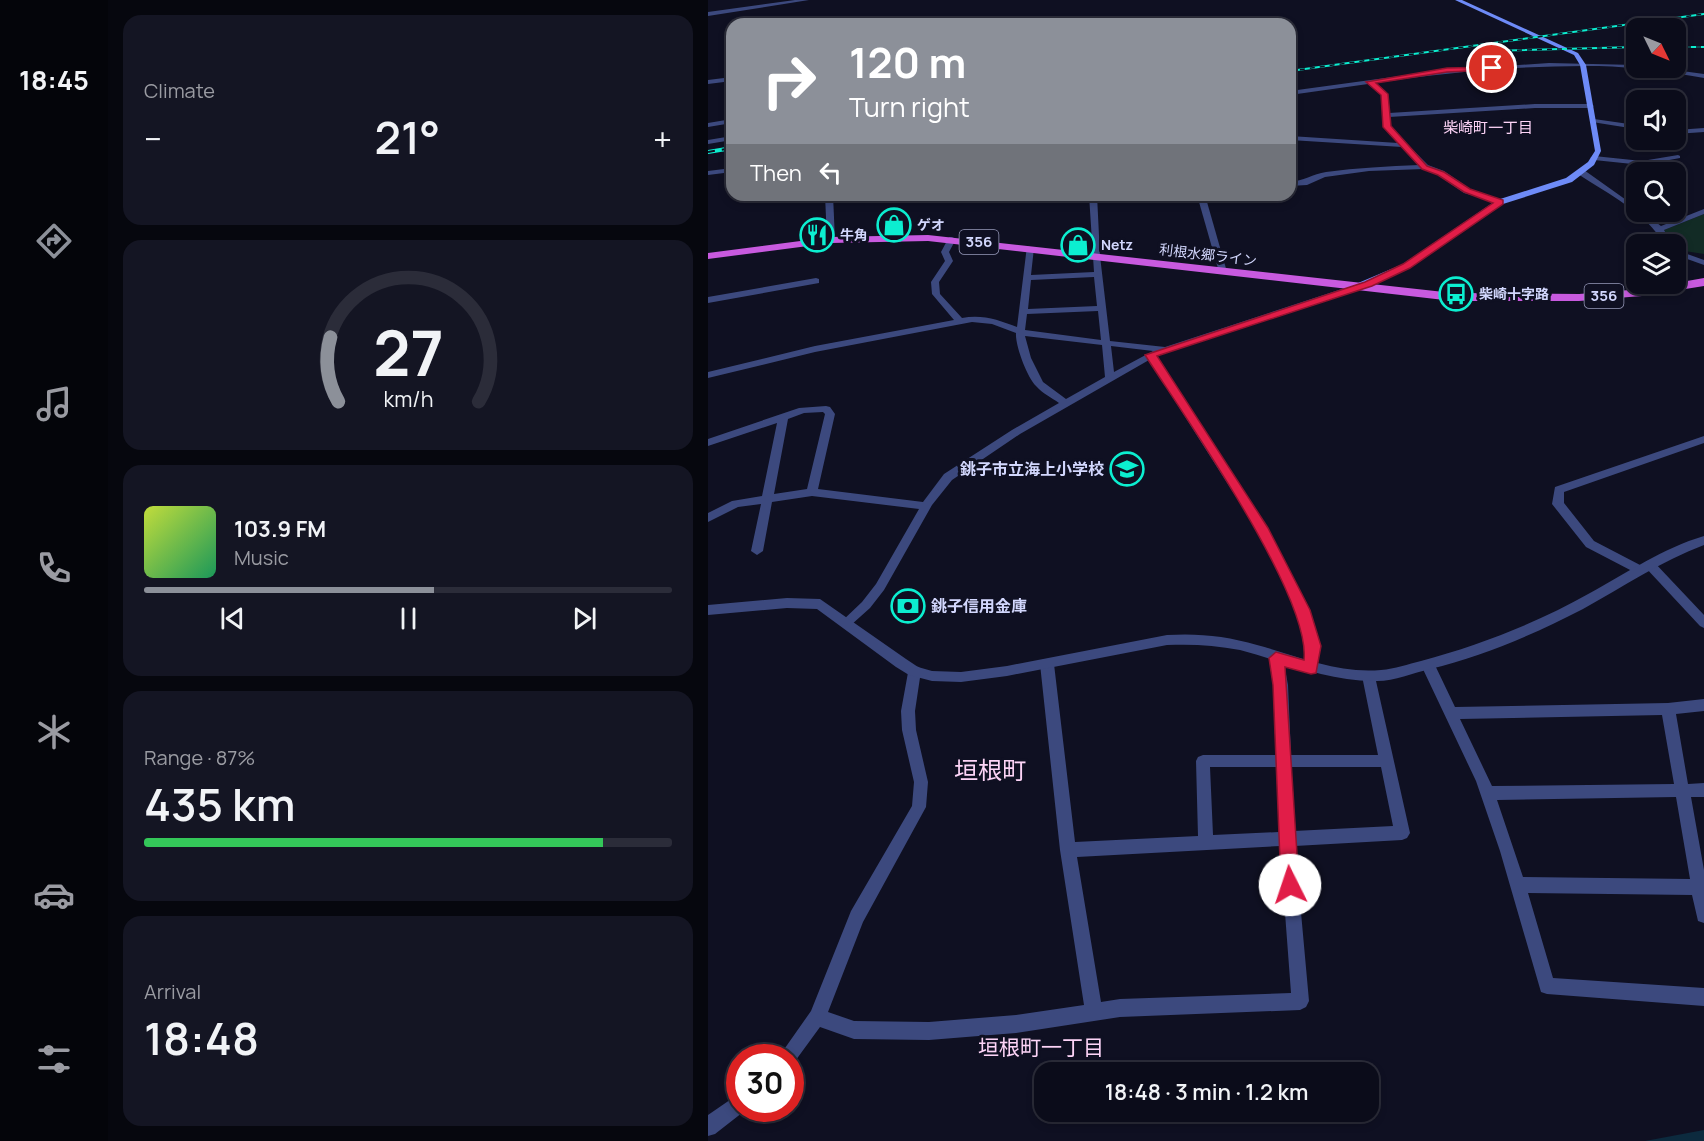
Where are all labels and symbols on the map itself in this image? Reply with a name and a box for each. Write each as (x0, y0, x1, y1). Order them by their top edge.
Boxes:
north arrow (1626, 18, 1686, 78)
pin (1466, 42, 1517, 93)
district label: 柴崎町一丁目 (1443, 117, 1533, 138)
shop icon: ゲオ (876, 207, 912, 243)
place label: ゲオ (917, 215, 945, 234)
restaurant icon: 牛角 (799, 217, 835, 253)
place label: 牛角 (840, 225, 868, 244)
shop icon: Netz (1060, 227, 1096, 263)
road number: 356 (960, 230, 998, 254)
place label: Netz (1101, 235, 1133, 254)
street label: 利根水郷ライン (1158, 239, 1258, 270)
bus stop icon: 柴崎十字路 (1438, 276, 1474, 312)
place label: 柴崎十字路 (1479, 284, 1549, 303)
road number: 356 (1584, 284, 1624, 308)
school or university icon: 銚子市立海上小学校 (1109, 451, 1145, 487)
place label: 銚子市立海上小学校 (960, 458, 1104, 480)
bank icon: 銚子信用金庫 (890, 588, 926, 624)
place label: 銚子信用金庫 (931, 595, 1027, 617)
district label: 垣根町 (954, 753, 1026, 786)
position arrow (1258, 853, 1322, 917)
district label: 垣根町一丁目 (978, 1033, 1104, 1061)
speed limit sign: 30 (726, 1044, 804, 1122)

